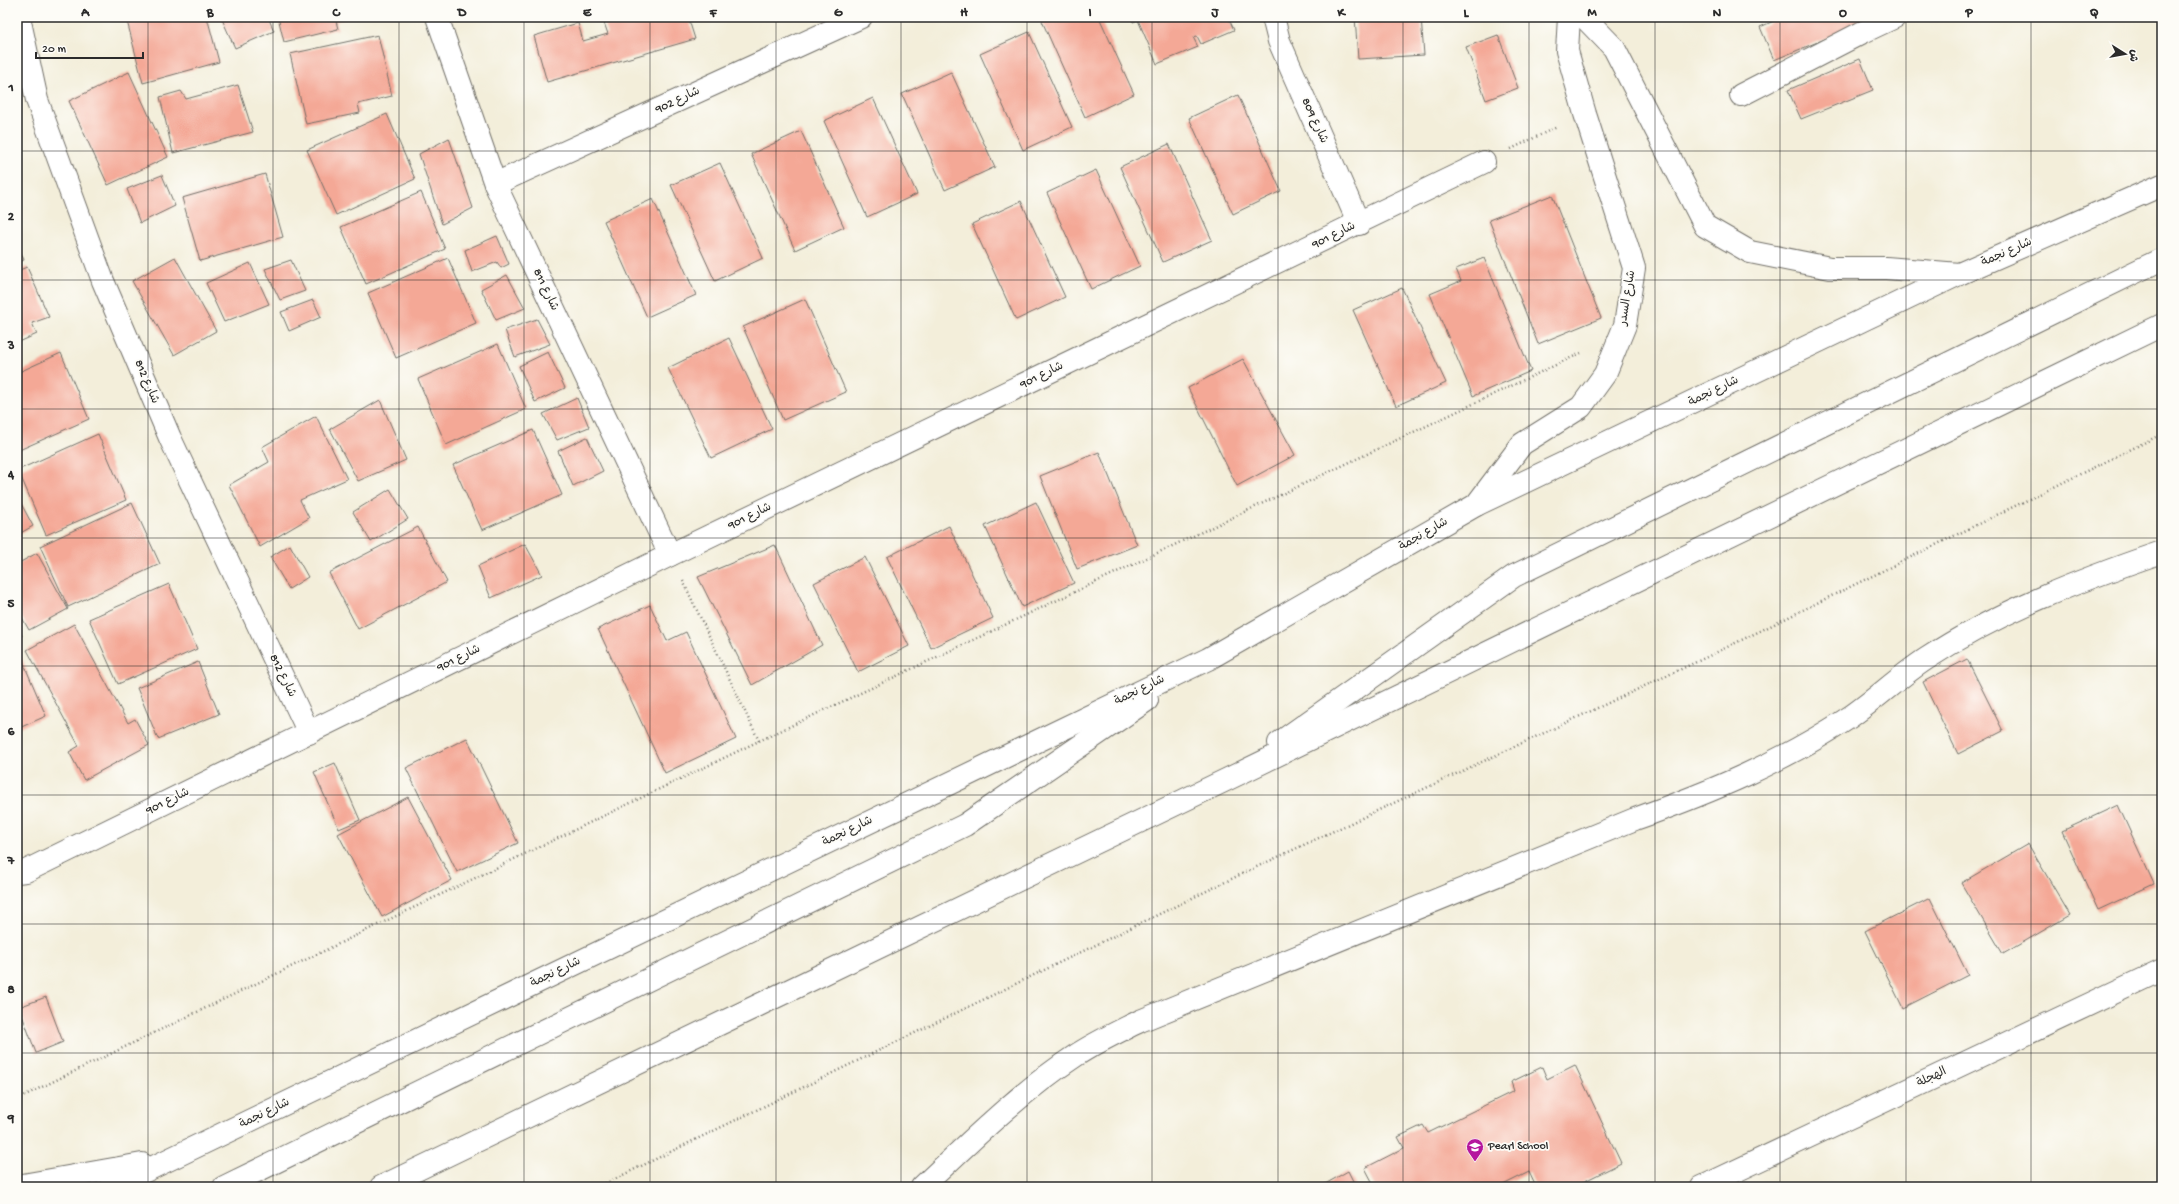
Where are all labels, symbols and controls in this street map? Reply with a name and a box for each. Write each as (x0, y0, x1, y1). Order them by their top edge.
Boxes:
text: A (80, 6, 90, 21)
text: B (206, 6, 215, 21)
text: C (331, 6, 341, 21)
text: D (457, 6, 467, 21)
text: E (583, 6, 592, 21)
text: F (709, 6, 718, 21)
text: G (834, 6, 843, 21)
text: H (960, 6, 968, 21)
text: I (1088, 6, 1092, 21)
text: J (1211, 6, 1220, 21)
text: K (1336, 6, 1346, 21)
text: L (1464, 6, 1470, 21)
text: M (1587, 6, 1597, 21)
text: N (1713, 6, 1722, 21)
text: O (1839, 6, 1847, 21)
text: P (1964, 6, 1973, 21)
text: Q (2090, 6, 2099, 21)
scale bar (36, 34, 143, 60)
north arrow (2105, 34, 2145, 74)
text: 20 m (42, 43, 67, 57)
text: ش (2126, 48, 2140, 63)
text: 1 (7, 81, 14, 96)
street label: شارع 902 (653, 85, 702, 118)
street label: شارع 809 (1298, 96, 1330, 146)
text: 2 (8, 210, 15, 225)
street label: شارع 901 (1309, 220, 1358, 253)
street label: شارع نجمة (1979, 236, 2035, 270)
street label: شارع 811 (529, 267, 561, 313)
street label: شارع السدر (1617, 269, 1639, 328)
text: 3 (7, 339, 15, 354)
street label: شارع 812 (131, 358, 161, 406)
street label: شارع 901 (1017, 360, 1066, 393)
street label: شارع نجمة (1687, 374, 1741, 410)
text: 4 (7, 468, 15, 483)
street label: شارع 901 (725, 501, 774, 534)
street label: شارع نجمة (1397, 515, 1451, 555)
text: 5 (8, 597, 15, 612)
street label: شارع 901 (434, 643, 483, 676)
street label: شارع 812 (266, 652, 298, 700)
street label: شارع نجمة (1113, 673, 1167, 709)
text: 6 (8, 725, 15, 740)
street label: شارع 901 (143, 786, 192, 819)
street label: شارع نجمة (821, 814, 875, 850)
text: 7 (7, 854, 16, 869)
street label: شارع نجمة (529, 955, 583, 991)
text: 8 (7, 983, 15, 998)
street label: الهجلة (1915, 1065, 1949, 1091)
street label: شارع نجمة (238, 1096, 292, 1132)
text: 9 (7, 1112, 15, 1127)
school or university icon: Pearl School (1465, 1137, 1485, 1162)
place label: Pearl School (1487, 1140, 1549, 1154)

